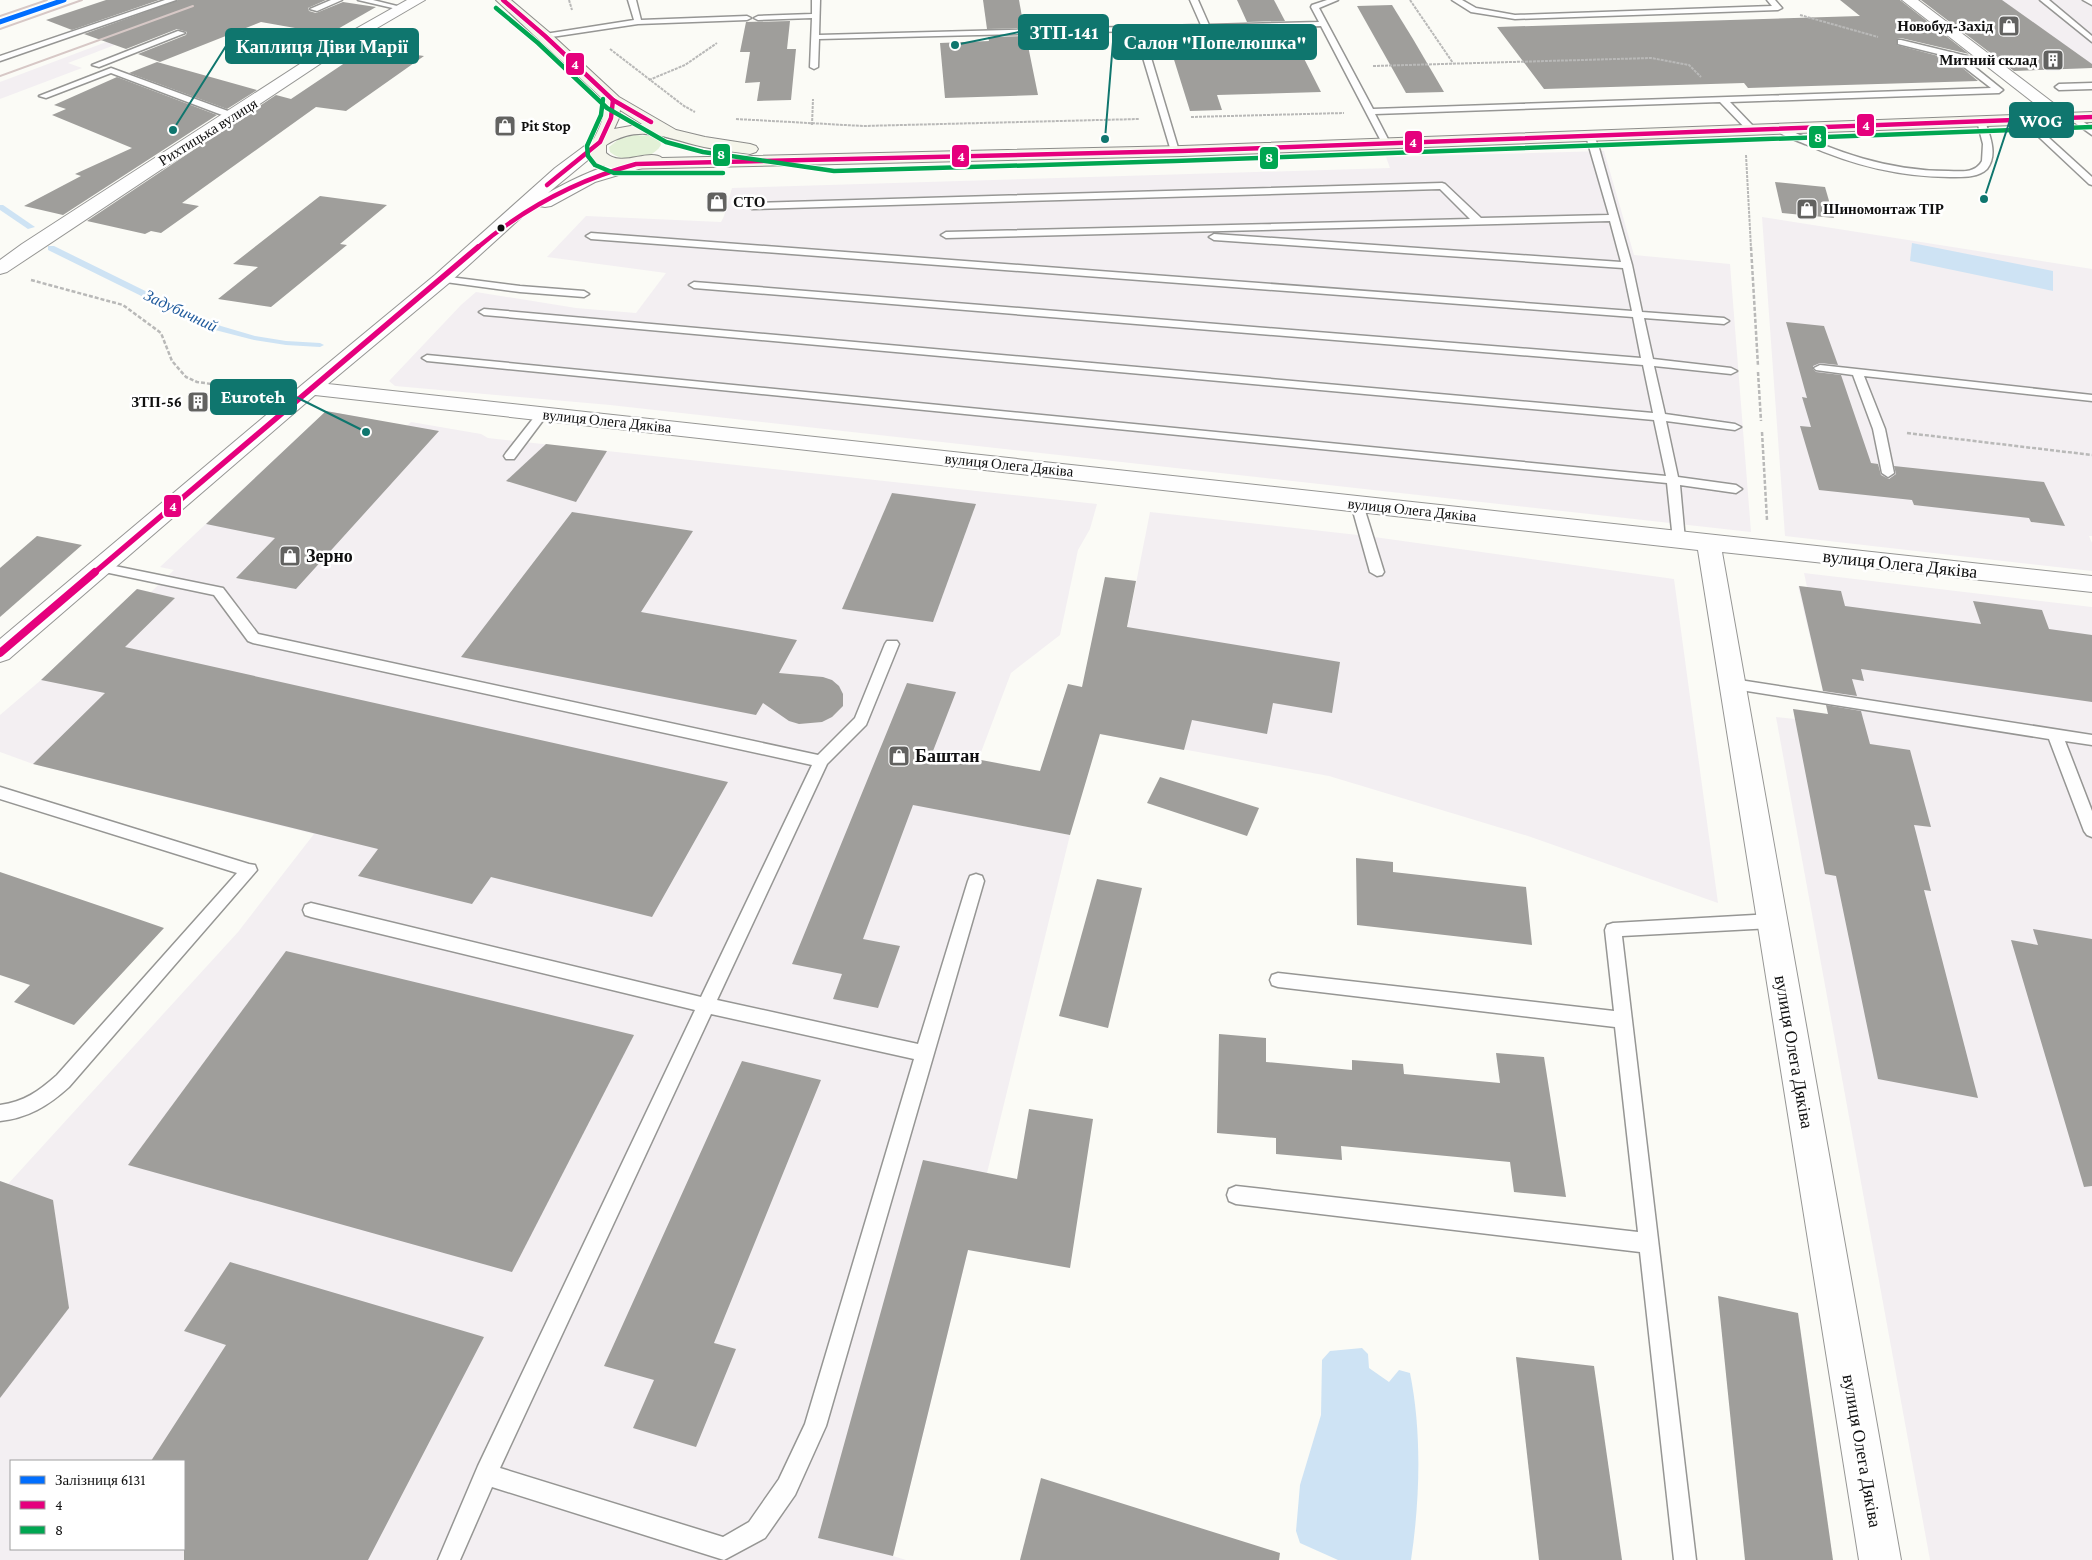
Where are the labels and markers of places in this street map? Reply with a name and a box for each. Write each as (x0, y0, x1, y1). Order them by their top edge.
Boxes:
shop icon: Новобуд-Захід (1997, 14, 2021, 38)
callout: ЗТП-141 (1019, 15, 1108, 49)
place label: Новобуд-Захід (1897, 18, 1993, 34)
callout: Салон "Попелюшка" (1113, 25, 1316, 59)
callout: Каплиця Діви Марії (226, 29, 418, 63)
building icon: Митний склад (2041, 48, 2065, 72)
place label: Митний склад (1939, 52, 2037, 68)
callout: WOG (2010, 103, 2073, 137)
shop icon: Pit Stop (493, 114, 517, 138)
place label: Pit Stop (521, 118, 571, 134)
shop icon: СТО (705, 190, 729, 214)
place label: СТО (733, 194, 765, 210)
shop icon: Шиномонтаж ТІР (1795, 197, 1819, 221)
place label: Шиномонтаж ТІР (1823, 201, 1944, 217)
unlabelled marker (496, 223, 506, 233)
callout: Euroteh (211, 380, 296, 414)
building icon: ЗТП-56 (186, 390, 210, 414)
place label: ЗТП-56 (131, 394, 182, 410)
shop icon: Зерно (278, 544, 302, 568)
place label: Зерно (306, 546, 353, 566)
shop icon: Баштан (887, 744, 911, 768)
place label: Баштан (915, 746, 980, 766)

